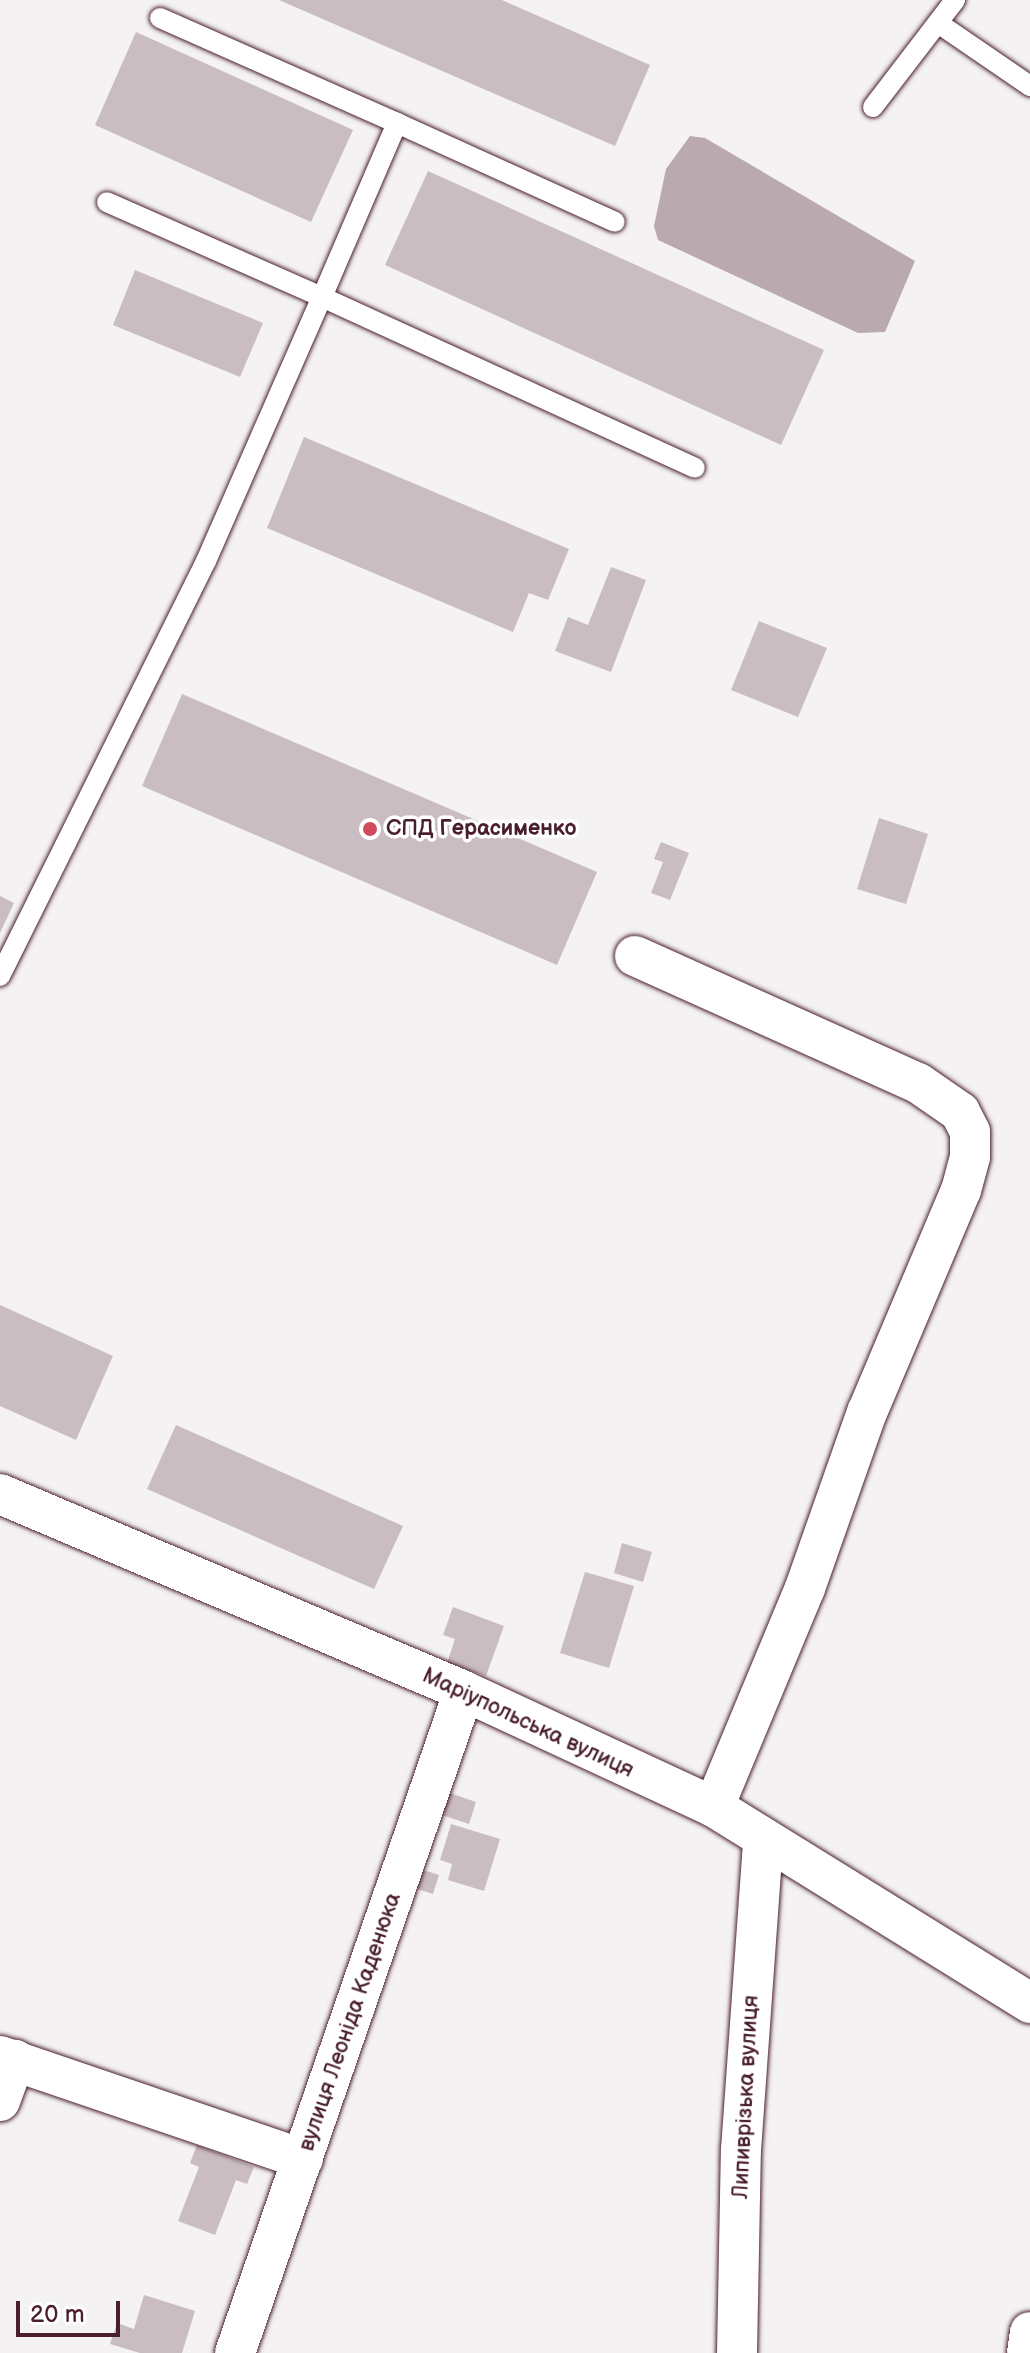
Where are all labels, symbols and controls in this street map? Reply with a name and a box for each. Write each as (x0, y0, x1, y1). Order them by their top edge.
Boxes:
place label: СПД Герасименко (386, 816, 577, 842)
marker: СПД Герасименко (361, 820, 379, 838)
street label: Маріупольська вулиця (418, 1662, 638, 1784)
street label: вулиця Леоніда Каденюка (293, 1889, 407, 2155)
street label: Липиврізька вулиця (727, 1994, 765, 2200)
scale bar (20, 2285, 124, 2335)
text: 20 m (30, 2300, 85, 2329)

